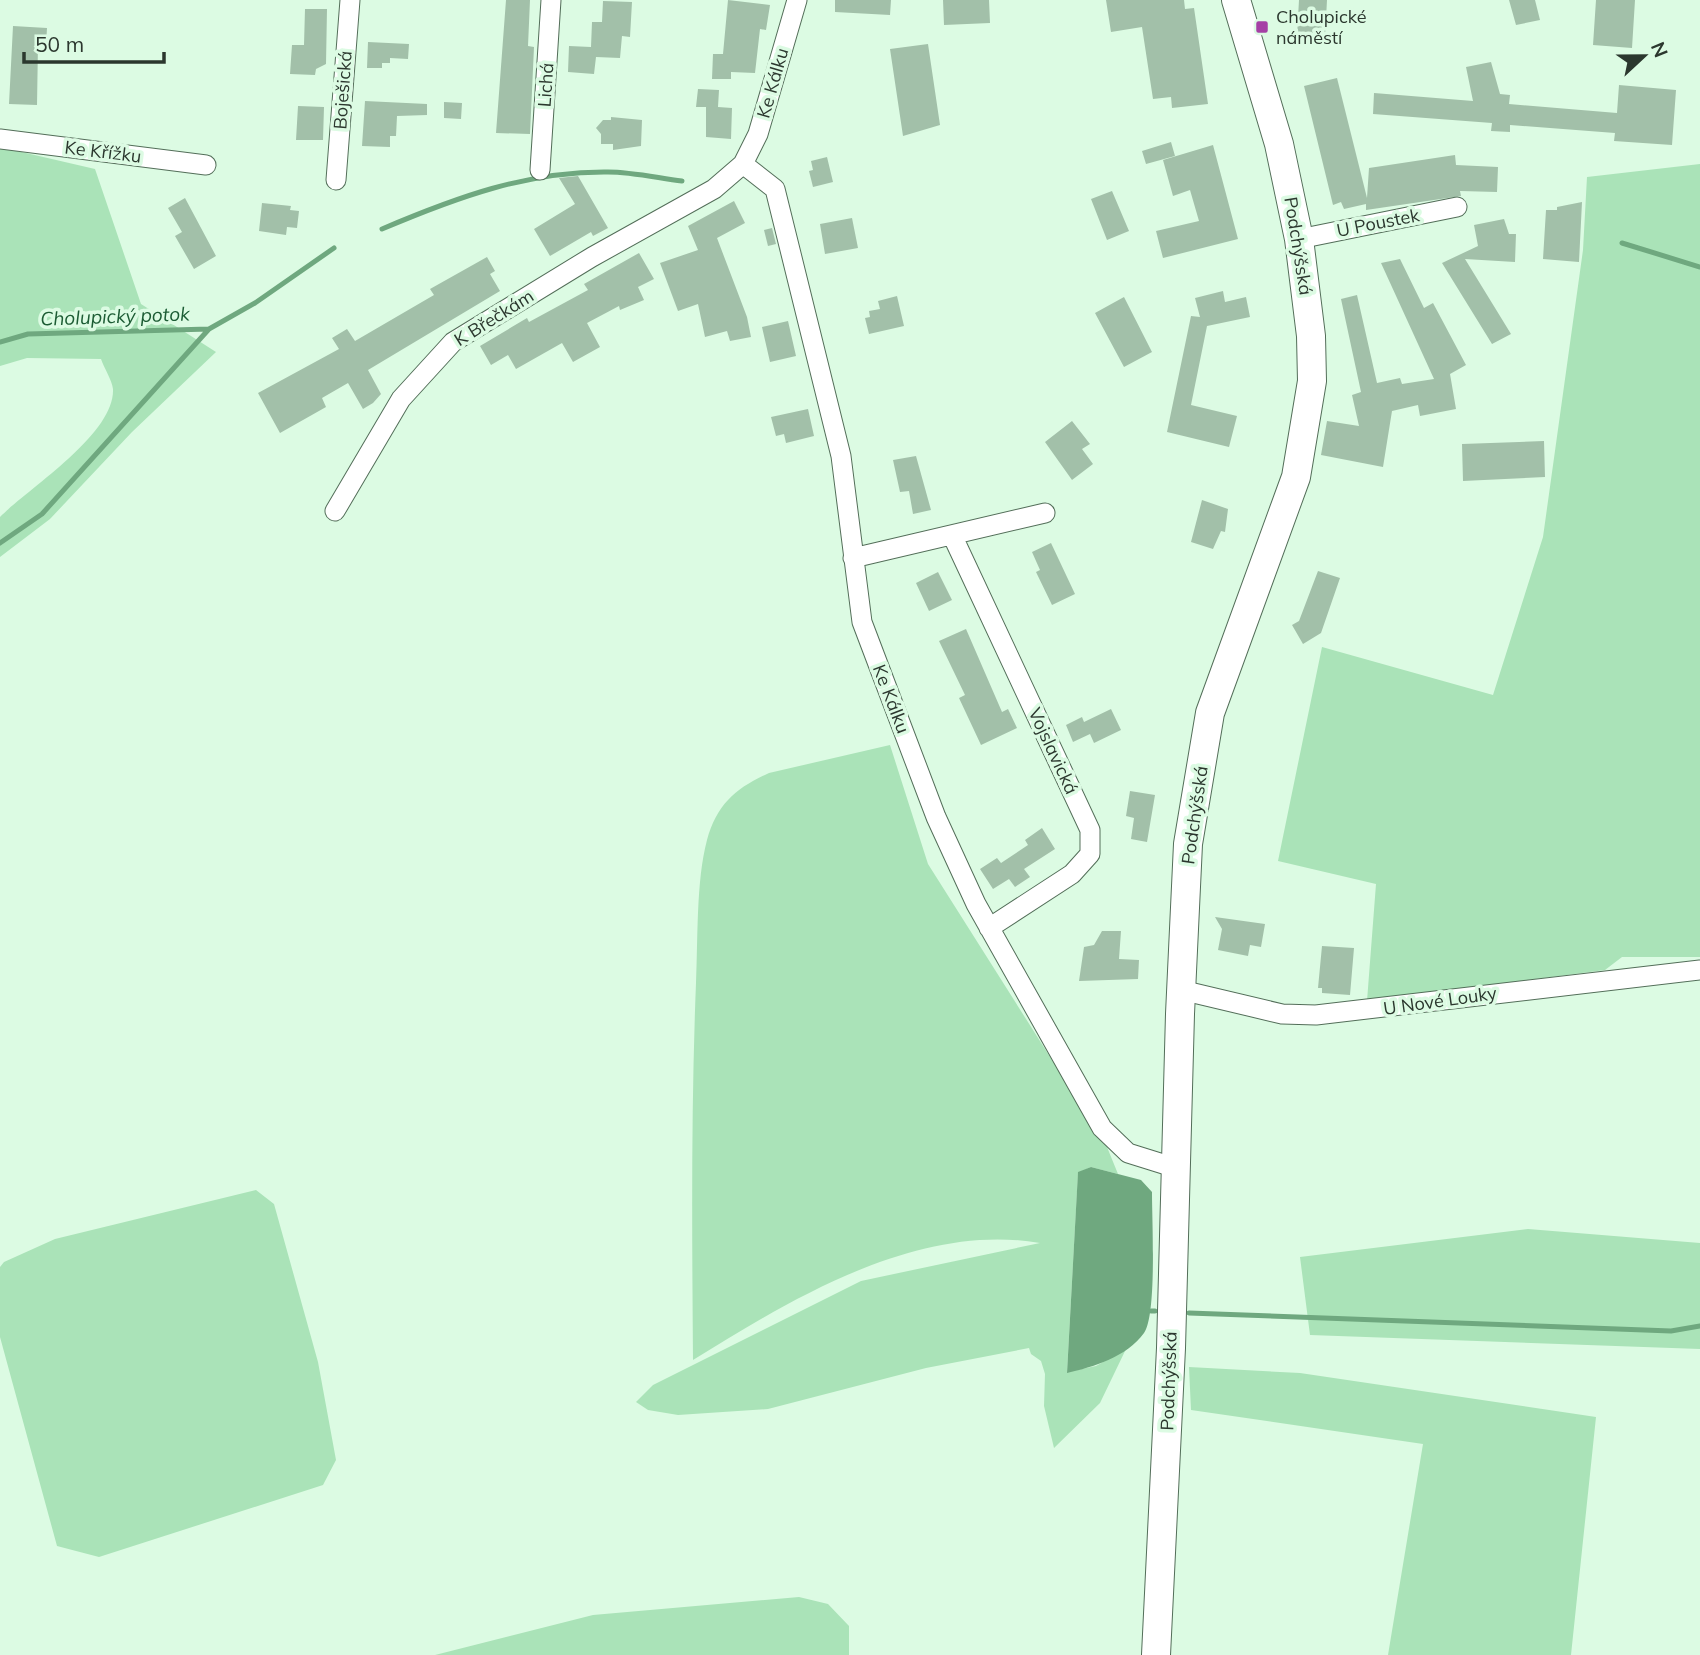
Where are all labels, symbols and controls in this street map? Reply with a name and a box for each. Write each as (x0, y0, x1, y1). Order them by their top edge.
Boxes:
place label: Cholupické náměstí (1276, 5, 1367, 49)
marker: Cholupické náměstí (1254, 19, 1270, 35)
scale bar (24, 21, 164, 65)
north arrow (1609, 21, 1679, 91)
text: 50 m (35, 31, 84, 57)
text: N (1646, 38, 1674, 61)
street label: Ke Kálku (752, 45, 793, 121)
street label: Boješická (328, 50, 357, 130)
street label: Lichá (532, 62, 559, 108)
street label: Ke Křížku (63, 135, 143, 168)
street label: Podchýšská (1279, 195, 1318, 297)
street label: U Poustek (1335, 203, 1422, 242)
street label: K Břečkám (450, 284, 538, 351)
water label: Cholupický potok (40, 301, 191, 331)
street label: Ke Kálku (868, 661, 915, 736)
street label: Vojslavická (1023, 704, 1083, 798)
street label: Podchýšská (1176, 764, 1213, 866)
street label: U Nové Louky (1382, 981, 1499, 1020)
street label: Podchýšská (1155, 1331, 1182, 1431)

